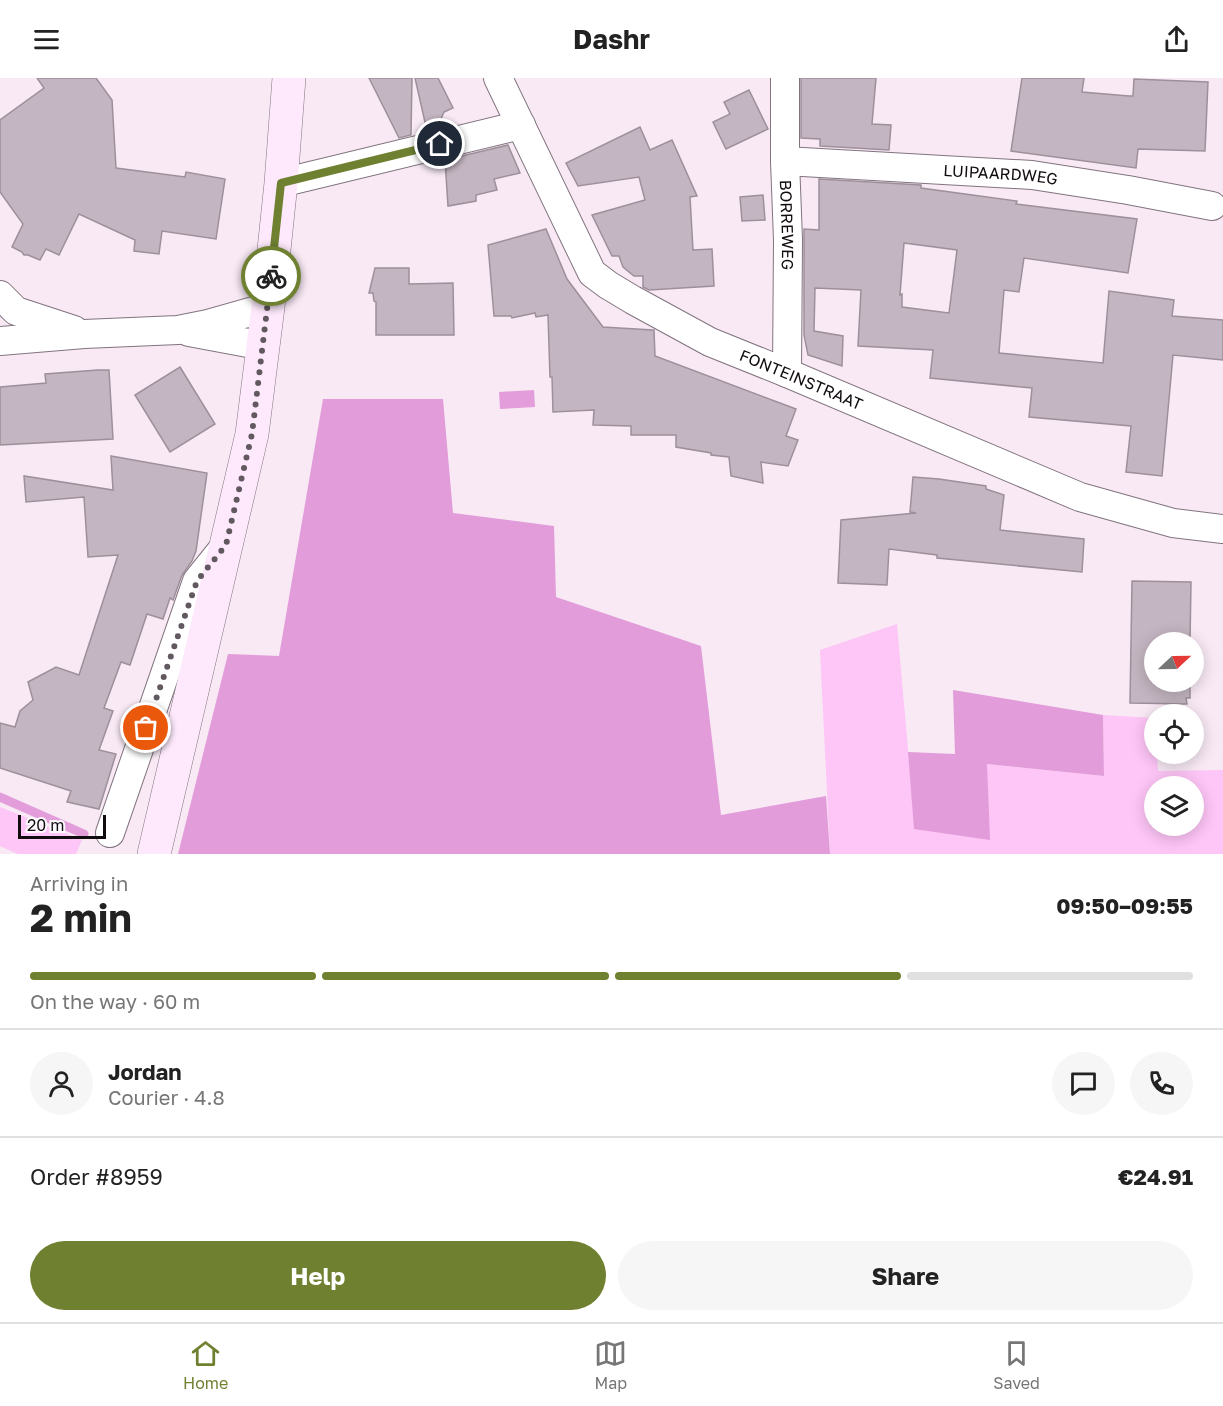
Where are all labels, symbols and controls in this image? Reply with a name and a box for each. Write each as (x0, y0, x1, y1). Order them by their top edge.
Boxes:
icon: menu (30, 23, 63, 56)
text: Dashr (573, 23, 650, 55)
icon: share (1160, 23, 1193, 56)
pin (414, 118, 465, 169)
icon: home (423, 127, 456, 160)
street label: LUIPAARDWEG (943, 160, 1059, 189)
street label: BORREWEG (776, 179, 798, 270)
courier (241, 246, 301, 306)
icon: bike (255, 260, 288, 293)
street label: FONTEINSTRAAT (737, 345, 866, 414)
north arrow (1144, 632, 1204, 692)
map controls (1144, 632, 1204, 836)
pin (120, 702, 171, 753)
button: locate (1144, 704, 1204, 764)
icon: bag (129, 711, 162, 744)
button: layers (1144, 776, 1204, 836)
scale bar (18, 812, 106, 840)
text: 20 m (27, 815, 64, 835)
text: Arriving in (30, 871, 128, 895)
text: 09:50–09:55 (1056, 892, 1193, 919)
text: 2 min (30, 894, 132, 941)
text: On the way · 60 m (30, 989, 200, 1013)
button: person (30, 1052, 93, 1115)
button: chat (1052, 1052, 1115, 1115)
button: phone (1130, 1052, 1193, 1115)
text: Jordan (108, 1058, 182, 1085)
text: Courier · 4.8 (108, 1085, 225, 1109)
text: Order #8959 (30, 1163, 163, 1190)
text: €24.91 (1118, 1163, 1193, 1190)
button: Help (30, 1241, 606, 1310)
button: Share (618, 1241, 1193, 1310)
tab: Home (183, 1337, 228, 1393)
tab: Map (594, 1337, 627, 1393)
tab: Saved (993, 1337, 1040, 1393)

